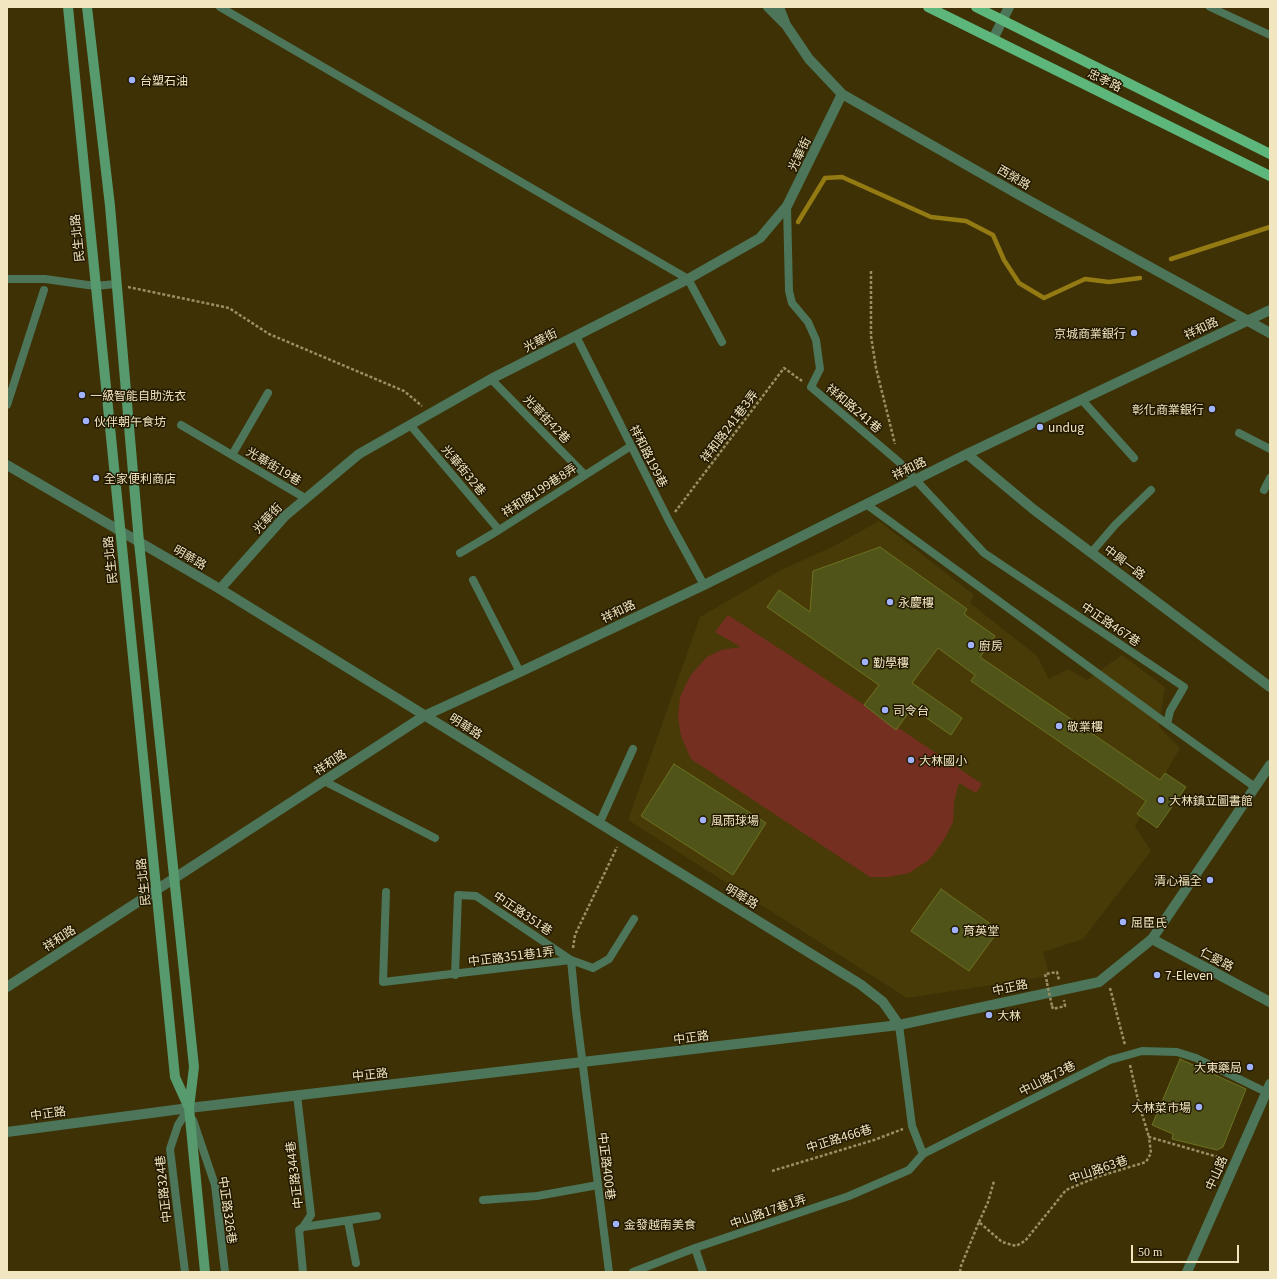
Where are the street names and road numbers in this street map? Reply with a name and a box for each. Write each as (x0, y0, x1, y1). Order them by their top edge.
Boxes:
street label: 忠孝路 (1086, 66, 1124, 94)
street label: 光華街 (785, 135, 813, 173)
street label: 西榮路 (995, 162, 1033, 192)
street label: 民生北路 (67, 213, 87, 263)
street label: 祥和路 (1182, 314, 1220, 342)
street label: 光華街 (521, 325, 559, 355)
street label: 祥和路241巷 (823, 381, 885, 435)
street label: 祥和路241巷3弄 (697, 387, 761, 465)
street label: 光華街42巷 (521, 392, 573, 446)
street label: 祥和路199巷 (627, 422, 671, 490)
street label: 光華街32巷 (439, 442, 489, 498)
street label: 光華街19巷 (244, 444, 304, 488)
street label: 祥和路 (890, 454, 928, 482)
street label: 祥和路199巷8弄 (499, 460, 579, 520)
street label: 光華街 (249, 500, 285, 536)
street label: 民生北路 (100, 535, 120, 585)
street label: 明華路 (171, 542, 209, 572)
street label: 中興一路 (1101, 542, 1149, 582)
street label: 祥和路 (599, 597, 637, 625)
street label: 中正路467巷 (1079, 599, 1143, 649)
street label: 明華路 (447, 710, 485, 742)
street label: 祥和路 (311, 746, 349, 778)
street label: 民生北路 (133, 857, 153, 907)
street label: 明華路 (723, 881, 761, 911)
street label: 中正路351巷 (491, 888, 555, 938)
street label: 祥和路 (40, 922, 78, 954)
street label: 中正路351巷1弄 (467, 944, 555, 968)
street label: 仁愛路 (1198, 944, 1236, 974)
street label: 中正路 (991, 976, 1029, 998)
street label: 中正路 (672, 1028, 710, 1046)
street label: 中山路73巷 (1016, 1058, 1078, 1098)
street label: 中正路 (351, 1065, 389, 1083)
street label: 中正路 (29, 1103, 67, 1123)
street label: 中正路466巷 (804, 1121, 874, 1155)
street label: 中正路400巷 (596, 1131, 618, 1201)
street label: 中正路344巷 (283, 1140, 305, 1210)
street label: 中山路63巷 (1067, 1152, 1129, 1186)
street label: 中正路324巷 (152, 1154, 174, 1224)
street label: 中山路 (1202, 1154, 1230, 1192)
street label: 中正路326巷 (216, 1175, 240, 1245)
street label: 中山路17巷1弄 (728, 1191, 808, 1231)

